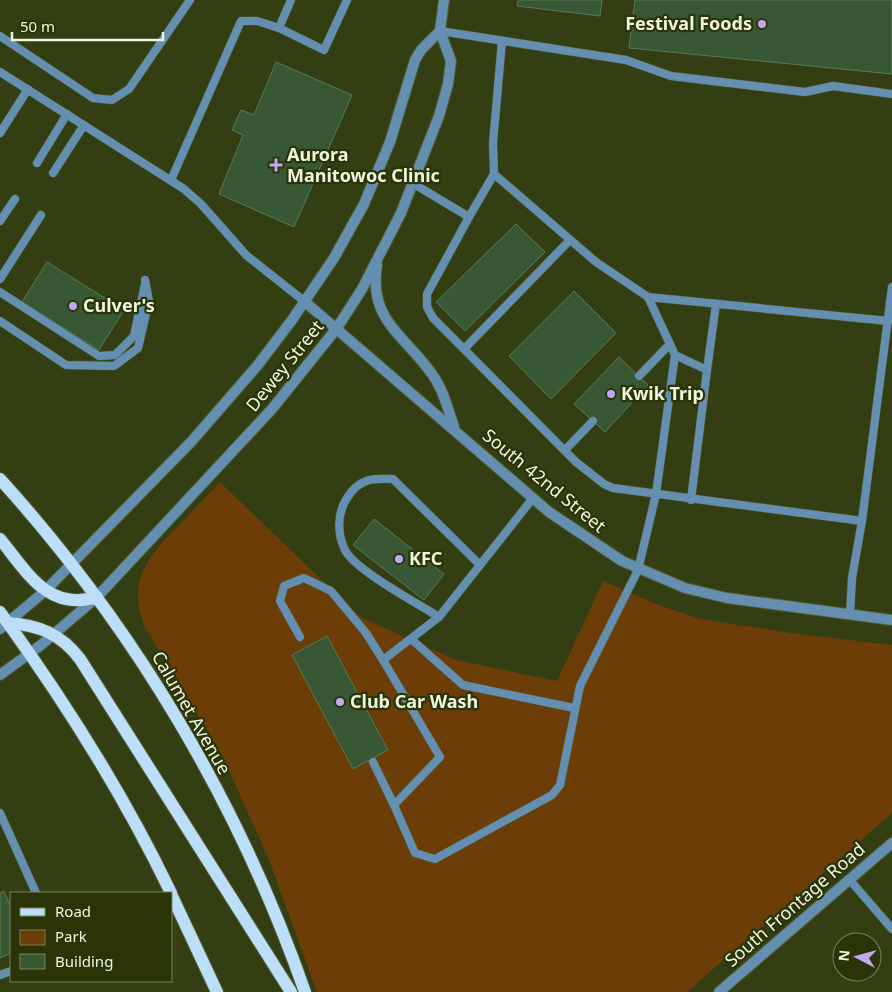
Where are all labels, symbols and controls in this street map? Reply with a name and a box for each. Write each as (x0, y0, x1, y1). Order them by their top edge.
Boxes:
scale bar (12, 10, 164, 42)
place label: Festival Foods (625, 11, 752, 35)
text: 50 m (20, 16, 55, 36)
marker: Festival Foods (756, 18, 768, 30)
place label: Aurora Manitowoc Clinic (287, 142, 440, 187)
marker: Aurora Manitowoc Clinic (269, 158, 283, 172)
place label: Culver's (83, 293, 155, 317)
marker: Culver's (67, 300, 79, 312)
street label: Dewey Street (240, 314, 329, 416)
place label: Kwik Trip (621, 381, 704, 405)
marker: Kwik Trip (605, 388, 617, 400)
street label: South 42nd Street (478, 423, 612, 538)
place label: KFC (409, 546, 442, 570)
marker: KFC (393, 553, 405, 565)
street label: Calumet Avenue (147, 646, 237, 779)
place label: Club Car Wash (350, 689, 478, 713)
marker: Club Car Wash (334, 696, 346, 708)
street label: South Frontage Road (719, 837, 870, 972)
legend (10, 892, 172, 982)
text: Road (55, 901, 91, 921)
text: Park (55, 926, 87, 946)
north arrow (832, 932, 882, 982)
text: N (834, 949, 854, 962)
text: Building (55, 951, 113, 971)

